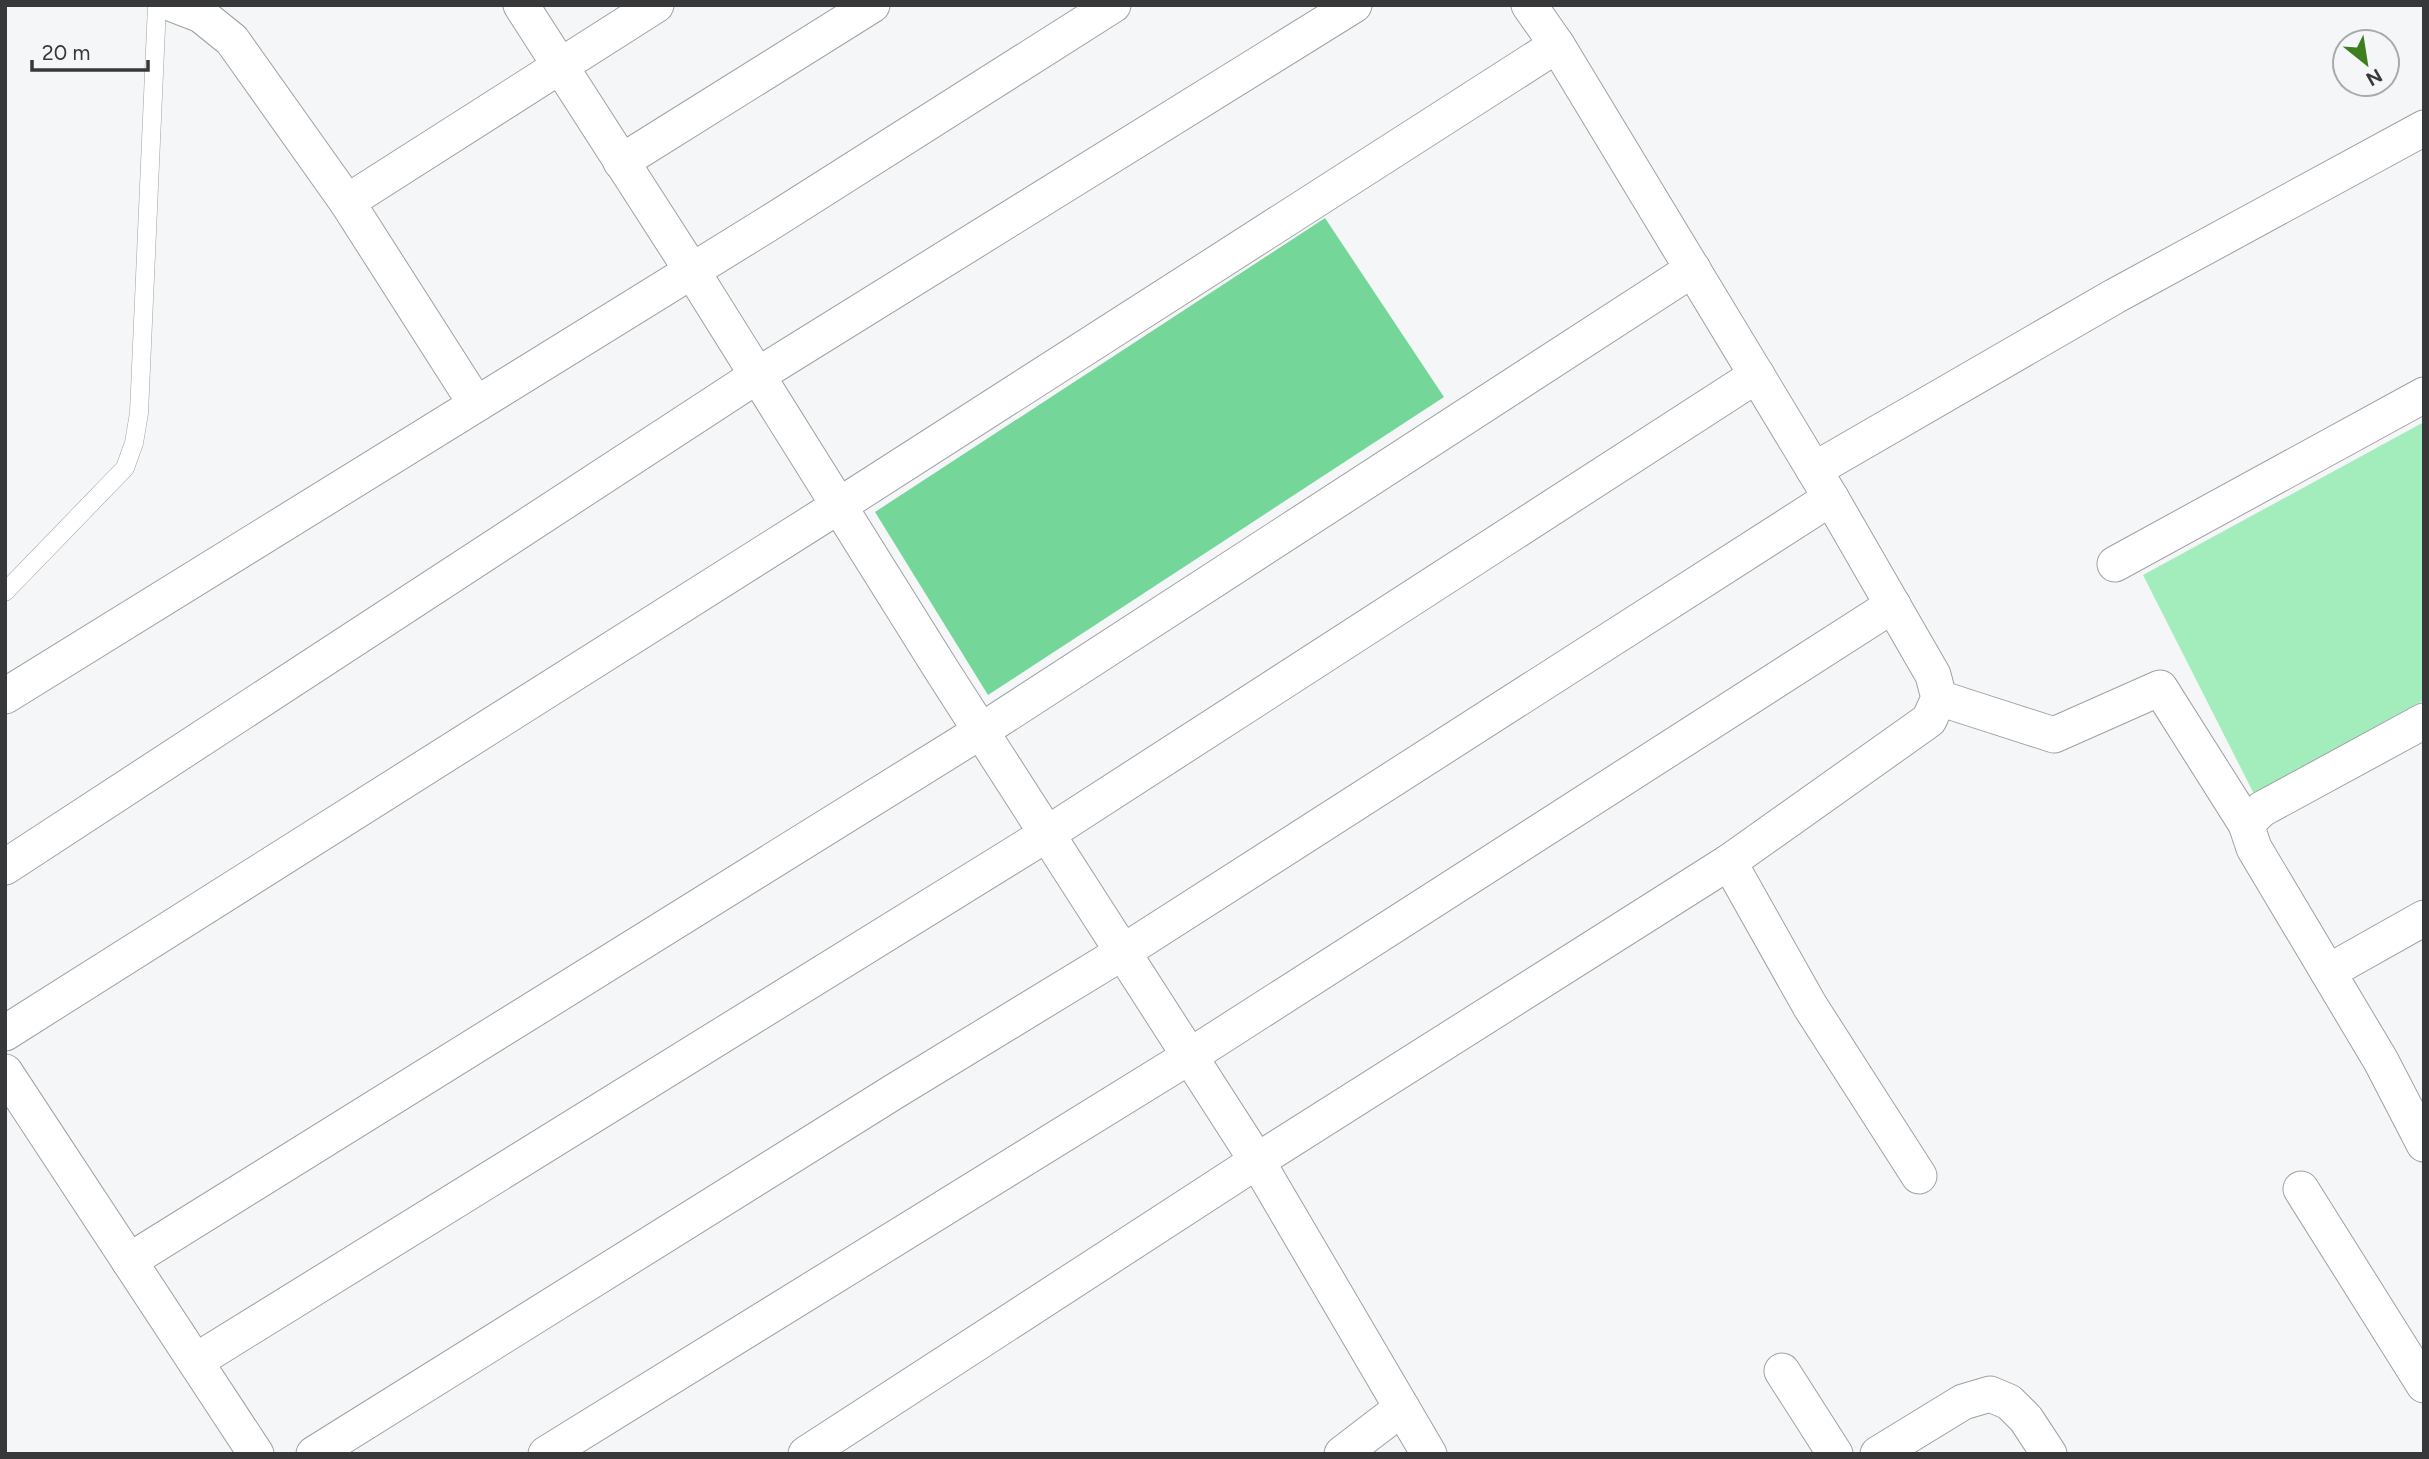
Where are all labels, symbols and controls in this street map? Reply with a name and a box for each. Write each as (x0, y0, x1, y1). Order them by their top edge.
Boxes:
scale bar (32, 28, 147, 72)
north arrow (2331, 28, 2401, 98)
text: 20 m (42, 40, 90, 65)
text: N (2362, 64, 2386, 91)

